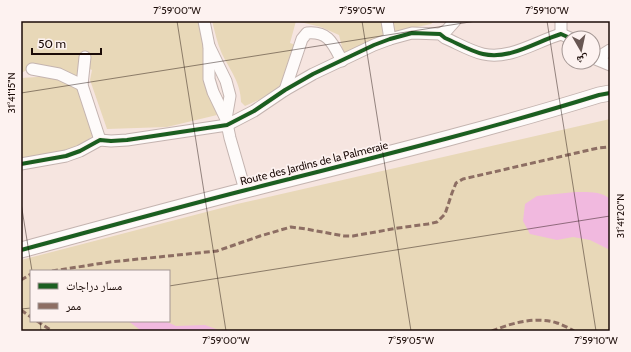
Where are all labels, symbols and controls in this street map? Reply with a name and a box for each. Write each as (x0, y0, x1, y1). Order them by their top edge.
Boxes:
text: 7°59'00"W (153, 4, 201, 17)
text: 7°59'05"W (339, 4, 385, 17)
text: 7°59'10"W (525, 4, 569, 17)
scale bar (32, 30, 101, 56)
north arrow (561, 30, 601, 70)
text: 50 m (38, 36, 66, 51)
text: ش (575, 51, 589, 68)
text: 31°41'15"N (5, 72, 18, 114)
street label: Route des Jardins de la Palmeraie (238, 138, 390, 188)
text: 31°41'20"N (614, 194, 627, 238)
legend (30, 270, 170, 322)
text: مسار دراجات (66, 278, 122, 293)
text: ممر (65, 298, 81, 313)
text: 7°59'00"W (202, 334, 250, 347)
text: 7°59'05"W (388, 334, 434, 347)
text: 7°59'10"W (574, 334, 618, 347)

